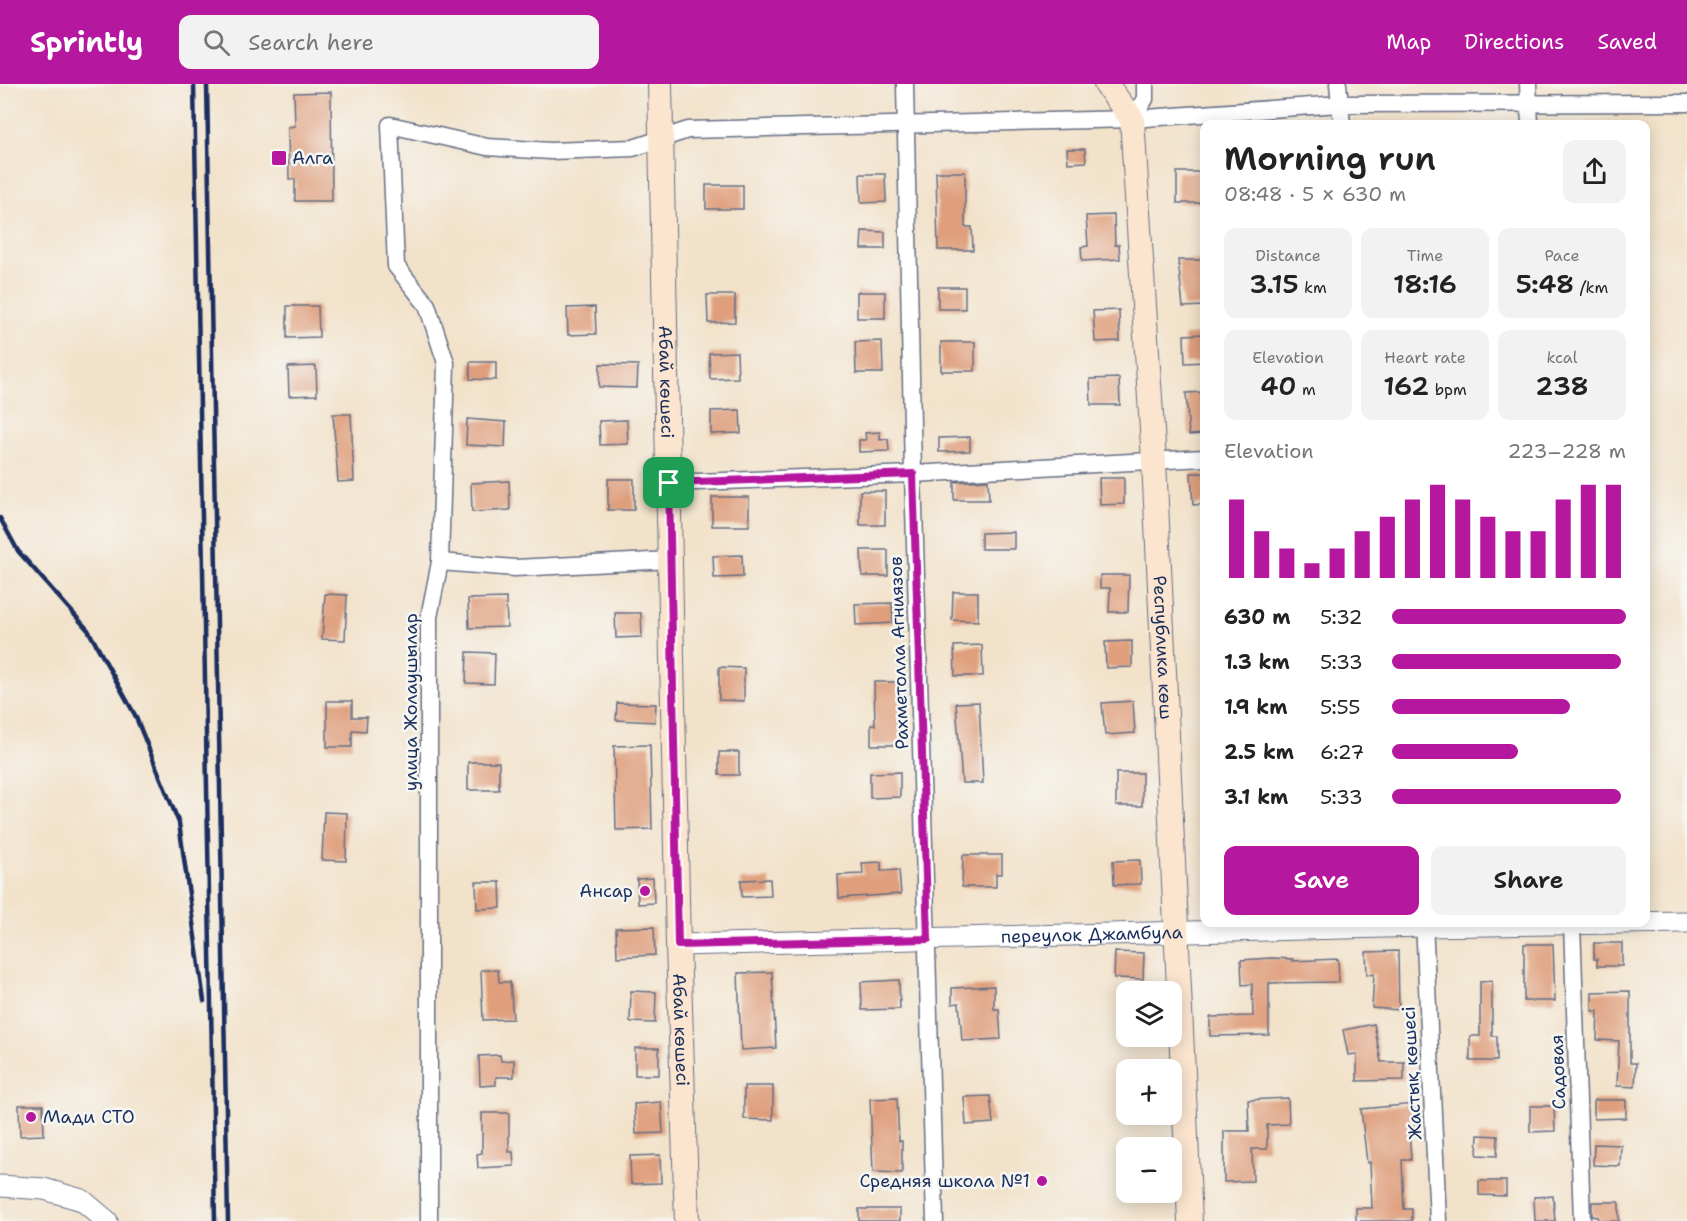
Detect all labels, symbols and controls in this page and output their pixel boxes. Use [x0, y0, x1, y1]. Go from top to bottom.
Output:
search box [179, 15, 599, 69]
text: Sprintly [30, 23, 143, 61]
icon: search [200, 26, 233, 59]
text: Search here [248, 28, 374, 57]
text: Map [1386, 28, 1431, 56]
text: Directions [1464, 28, 1564, 56]
text: Saved [1597, 28, 1657, 56]
text: Morning run [1224, 136, 1436, 181]
button: share [1563, 140, 1626, 203]
place label: Алга [292, 146, 333, 170]
marker: Алга [270, 149, 288, 167]
text: 08:48 · 5 × 630 m [1224, 181, 1406, 207]
text: Distance [1255, 245, 1321, 266]
text: Time [1407, 245, 1443, 266]
text: Pace [1544, 245, 1580, 266]
text: 3.15 [1249, 266, 1299, 301]
text: 18:16 [1393, 266, 1457, 301]
text: 5:48 [1516, 266, 1574, 301]
text: km [1299, 277, 1327, 298]
text: /km [1574, 277, 1608, 298]
street label: Абай көшесі [653, 325, 679, 439]
text: Elevation [1252, 347, 1324, 368]
text: Heart rate [1384, 347, 1466, 368]
text: kcal [1546, 347, 1578, 368]
text: 40 [1260, 368, 1297, 403]
text: 162 [1383, 368, 1429, 403]
text: 238 [1535, 368, 1589, 403]
text: m [1297, 379, 1316, 400]
text: bpm [1429, 379, 1467, 400]
text: Elevation [1224, 438, 1314, 464]
text: 223–228 m [1508, 438, 1626, 464]
pin [643, 457, 694, 508]
icon: arrive [652, 466, 685, 499]
street label: Рахметолла Агниязов [884, 556, 914, 750]
street label: Республика көш [1147, 575, 1178, 720]
text: 630 m [1224, 604, 1290, 630]
text: 5:32 [1320, 604, 1363, 630]
street label: улица Жолаушылар [399, 613, 423, 791]
text: 1.3 km [1224, 649, 1290, 675]
text: 5:33 [1320, 649, 1363, 675]
text: 1.9 km [1224, 694, 1287, 720]
text: 5:55 [1320, 694, 1360, 720]
text: 2.5 km [1224, 739, 1294, 765]
text: 6:27 [1320, 739, 1364, 765]
text: 3.1 km [1224, 784, 1288, 810]
text: 5:33 [1320, 784, 1363, 810]
button: Save [1224, 846, 1419, 915]
button: Share [1431, 846, 1626, 915]
place label: Ансар [579, 879, 633, 903]
marker: Ансар [638, 884, 652, 898]
street label: переулок Джамбула [1001, 920, 1183, 949]
street label: Абай көшесі [667, 973, 695, 1087]
map controls [1116, 981, 1182, 1203]
button: layers [1116, 981, 1182, 1047]
street label: Жастық көшесі [1397, 1006, 1427, 1140]
street label: Садовая [1545, 1034, 1571, 1110]
button: + [1116, 1059, 1182, 1125]
place label: Мади СТО [43, 1105, 135, 1129]
marker: Мади СТО [24, 1110, 38, 1124]
button: − [1116, 1137, 1182, 1203]
place label: Средняя школа №1 [860, 1169, 1030, 1193]
marker: Средняя школа №1 [1035, 1174, 1049, 1188]

